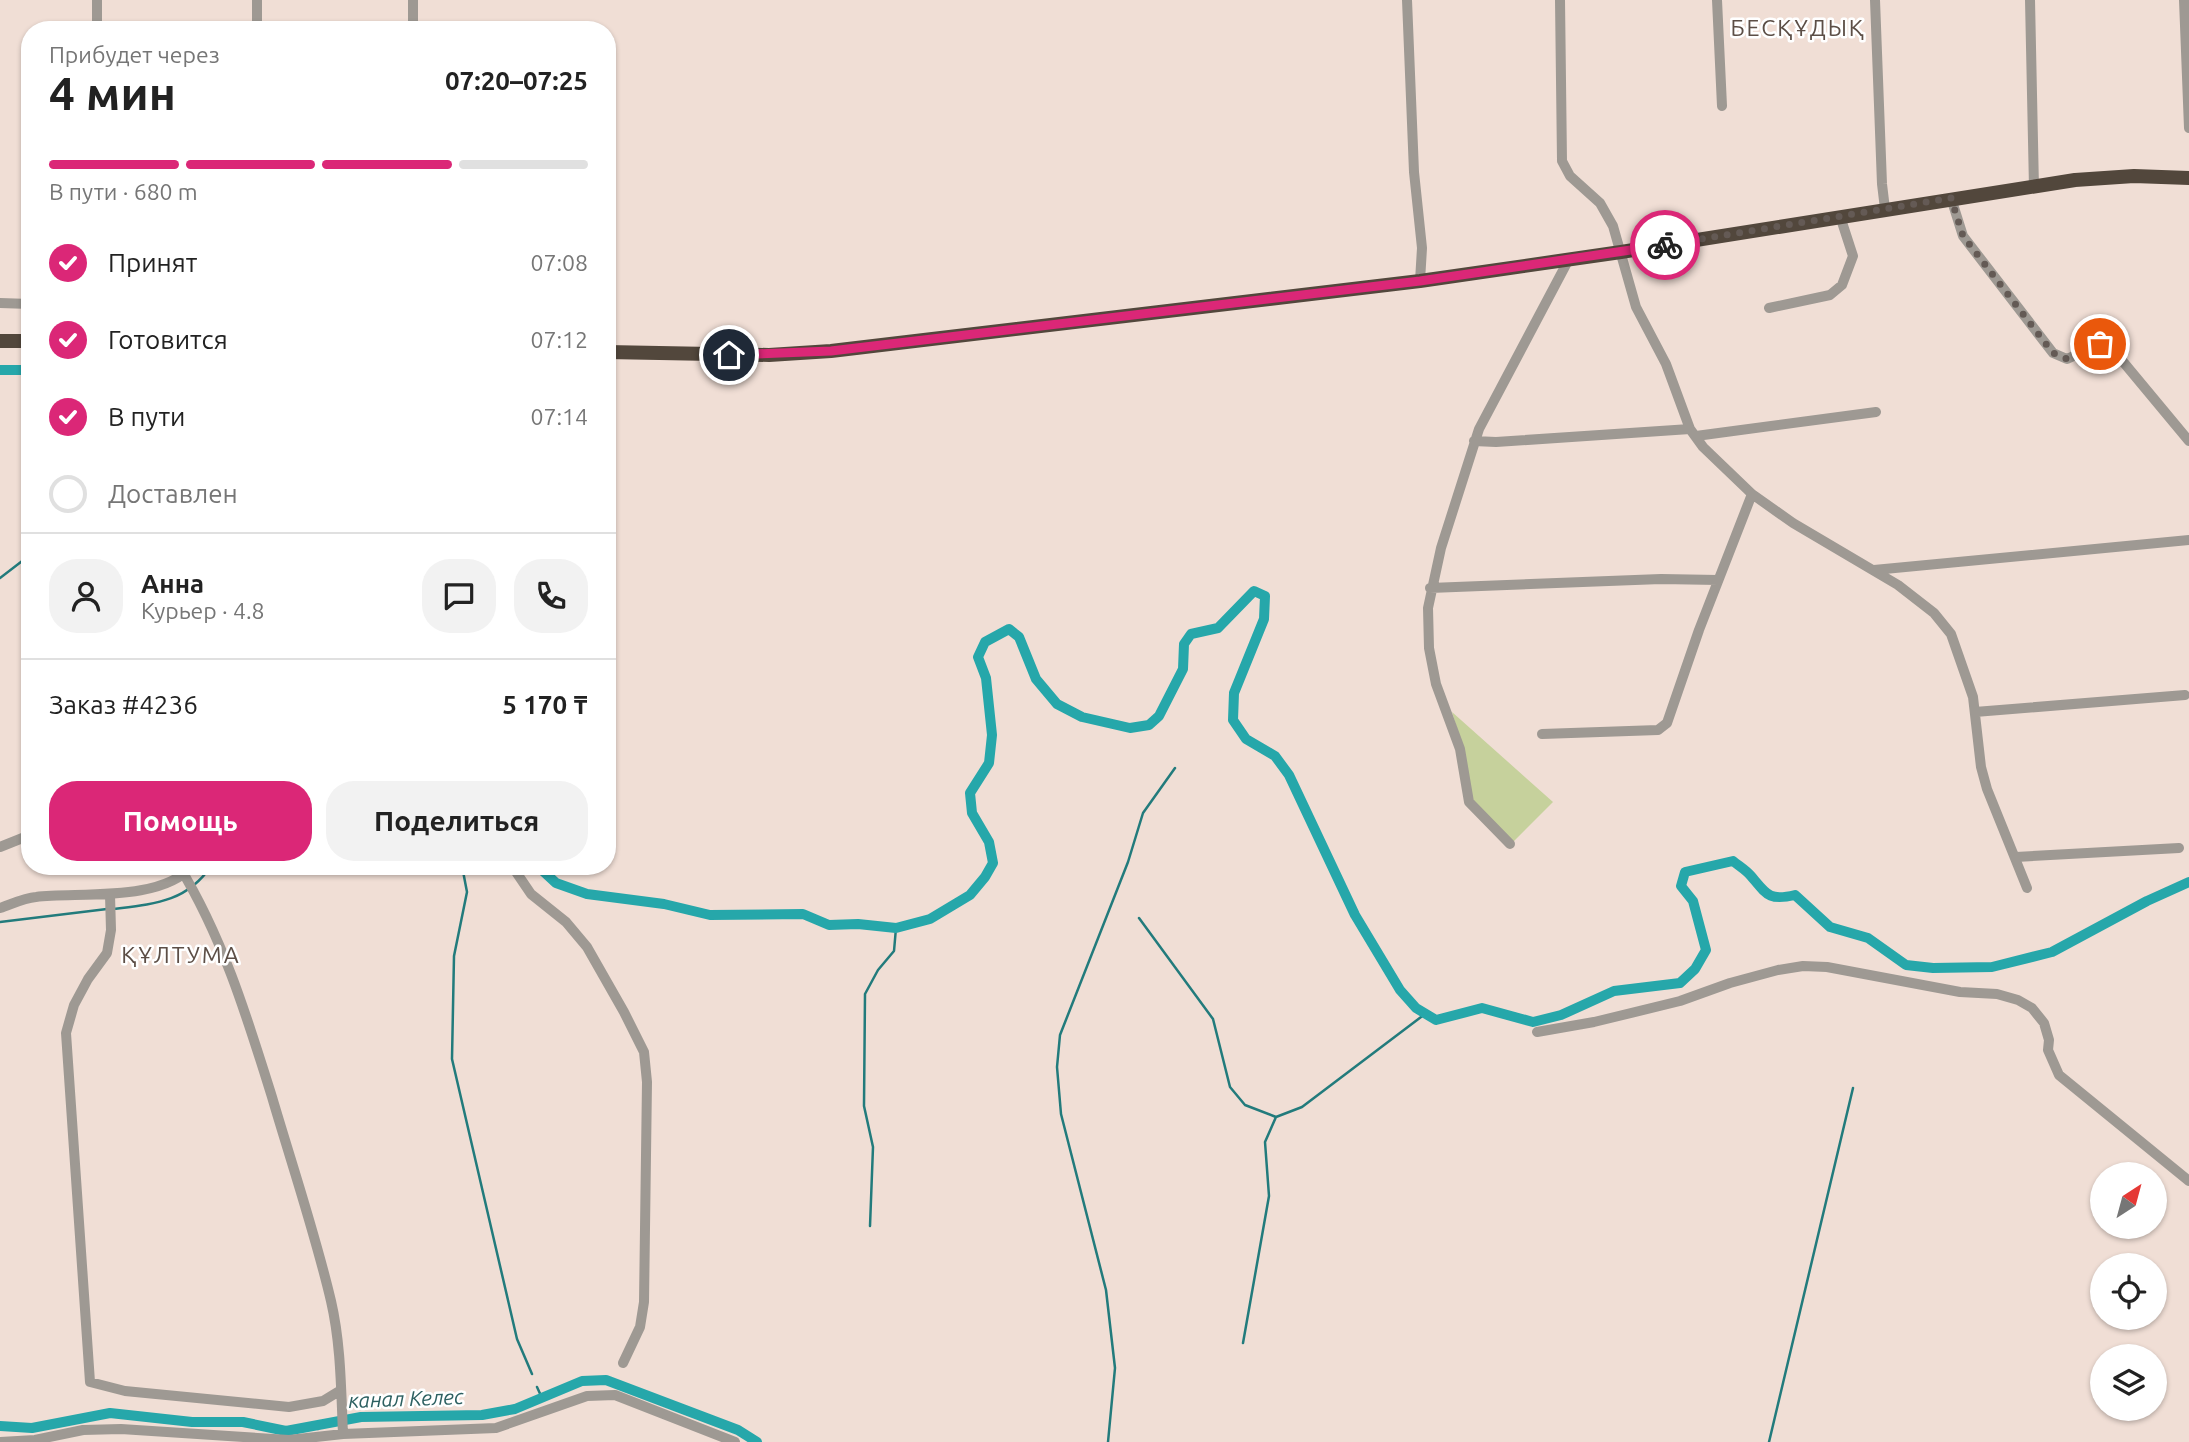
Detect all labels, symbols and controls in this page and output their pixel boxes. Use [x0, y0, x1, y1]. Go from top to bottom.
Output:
district label: БЕСҚҰДЫҚ [1730, 15, 1866, 40]
text: Прибудет через [49, 42, 220, 67]
text: 07:20–07:25 [445, 66, 588, 95]
text: 4 мин [49, 67, 176, 119]
text: В пути · 680 m [49, 179, 198, 204]
courier [1630, 210, 1700, 280]
icon: bike [1646, 226, 1684, 264]
icon: check [49, 244, 87, 282]
text: Принят [108, 248, 197, 277]
text: 07:08 [530, 250, 588, 275]
pin [2070, 314, 2130, 374]
icon: check [49, 321, 87, 359]
text: Готовится [108, 325, 228, 354]
pin [699, 325, 759, 385]
icon: bag [2081, 325, 2119, 363]
text: 07:12 [530, 327, 588, 352]
icon: home [710, 336, 748, 374]
icon: check [49, 398, 87, 436]
text: В пути [108, 402, 185, 431]
text: 07:14 [530, 404, 588, 429]
text: Доставлен [108, 479, 238, 508]
button: person [49, 559, 123, 633]
button: chat [422, 559, 496, 633]
button: phone [514, 559, 588, 633]
text: Анна [141, 569, 204, 598]
text: Курьер · 4.8 [141, 598, 265, 623]
text: Заказ #4236 [49, 690, 198, 719]
text: 5 170 ₸ [502, 690, 588, 719]
button: Помощь [49, 781, 312, 861]
button: Поделиться [326, 781, 588, 861]
district label: ҚҰЛТУМА [121, 942, 241, 967]
north arrow [2090, 1162, 2166, 1239]
map controls [2090, 1162, 2167, 1421]
button: locate [2090, 1253, 2167, 1330]
button: layers [2090, 1344, 2167, 1421]
water label: канал Келес [348, 1384, 464, 1412]

